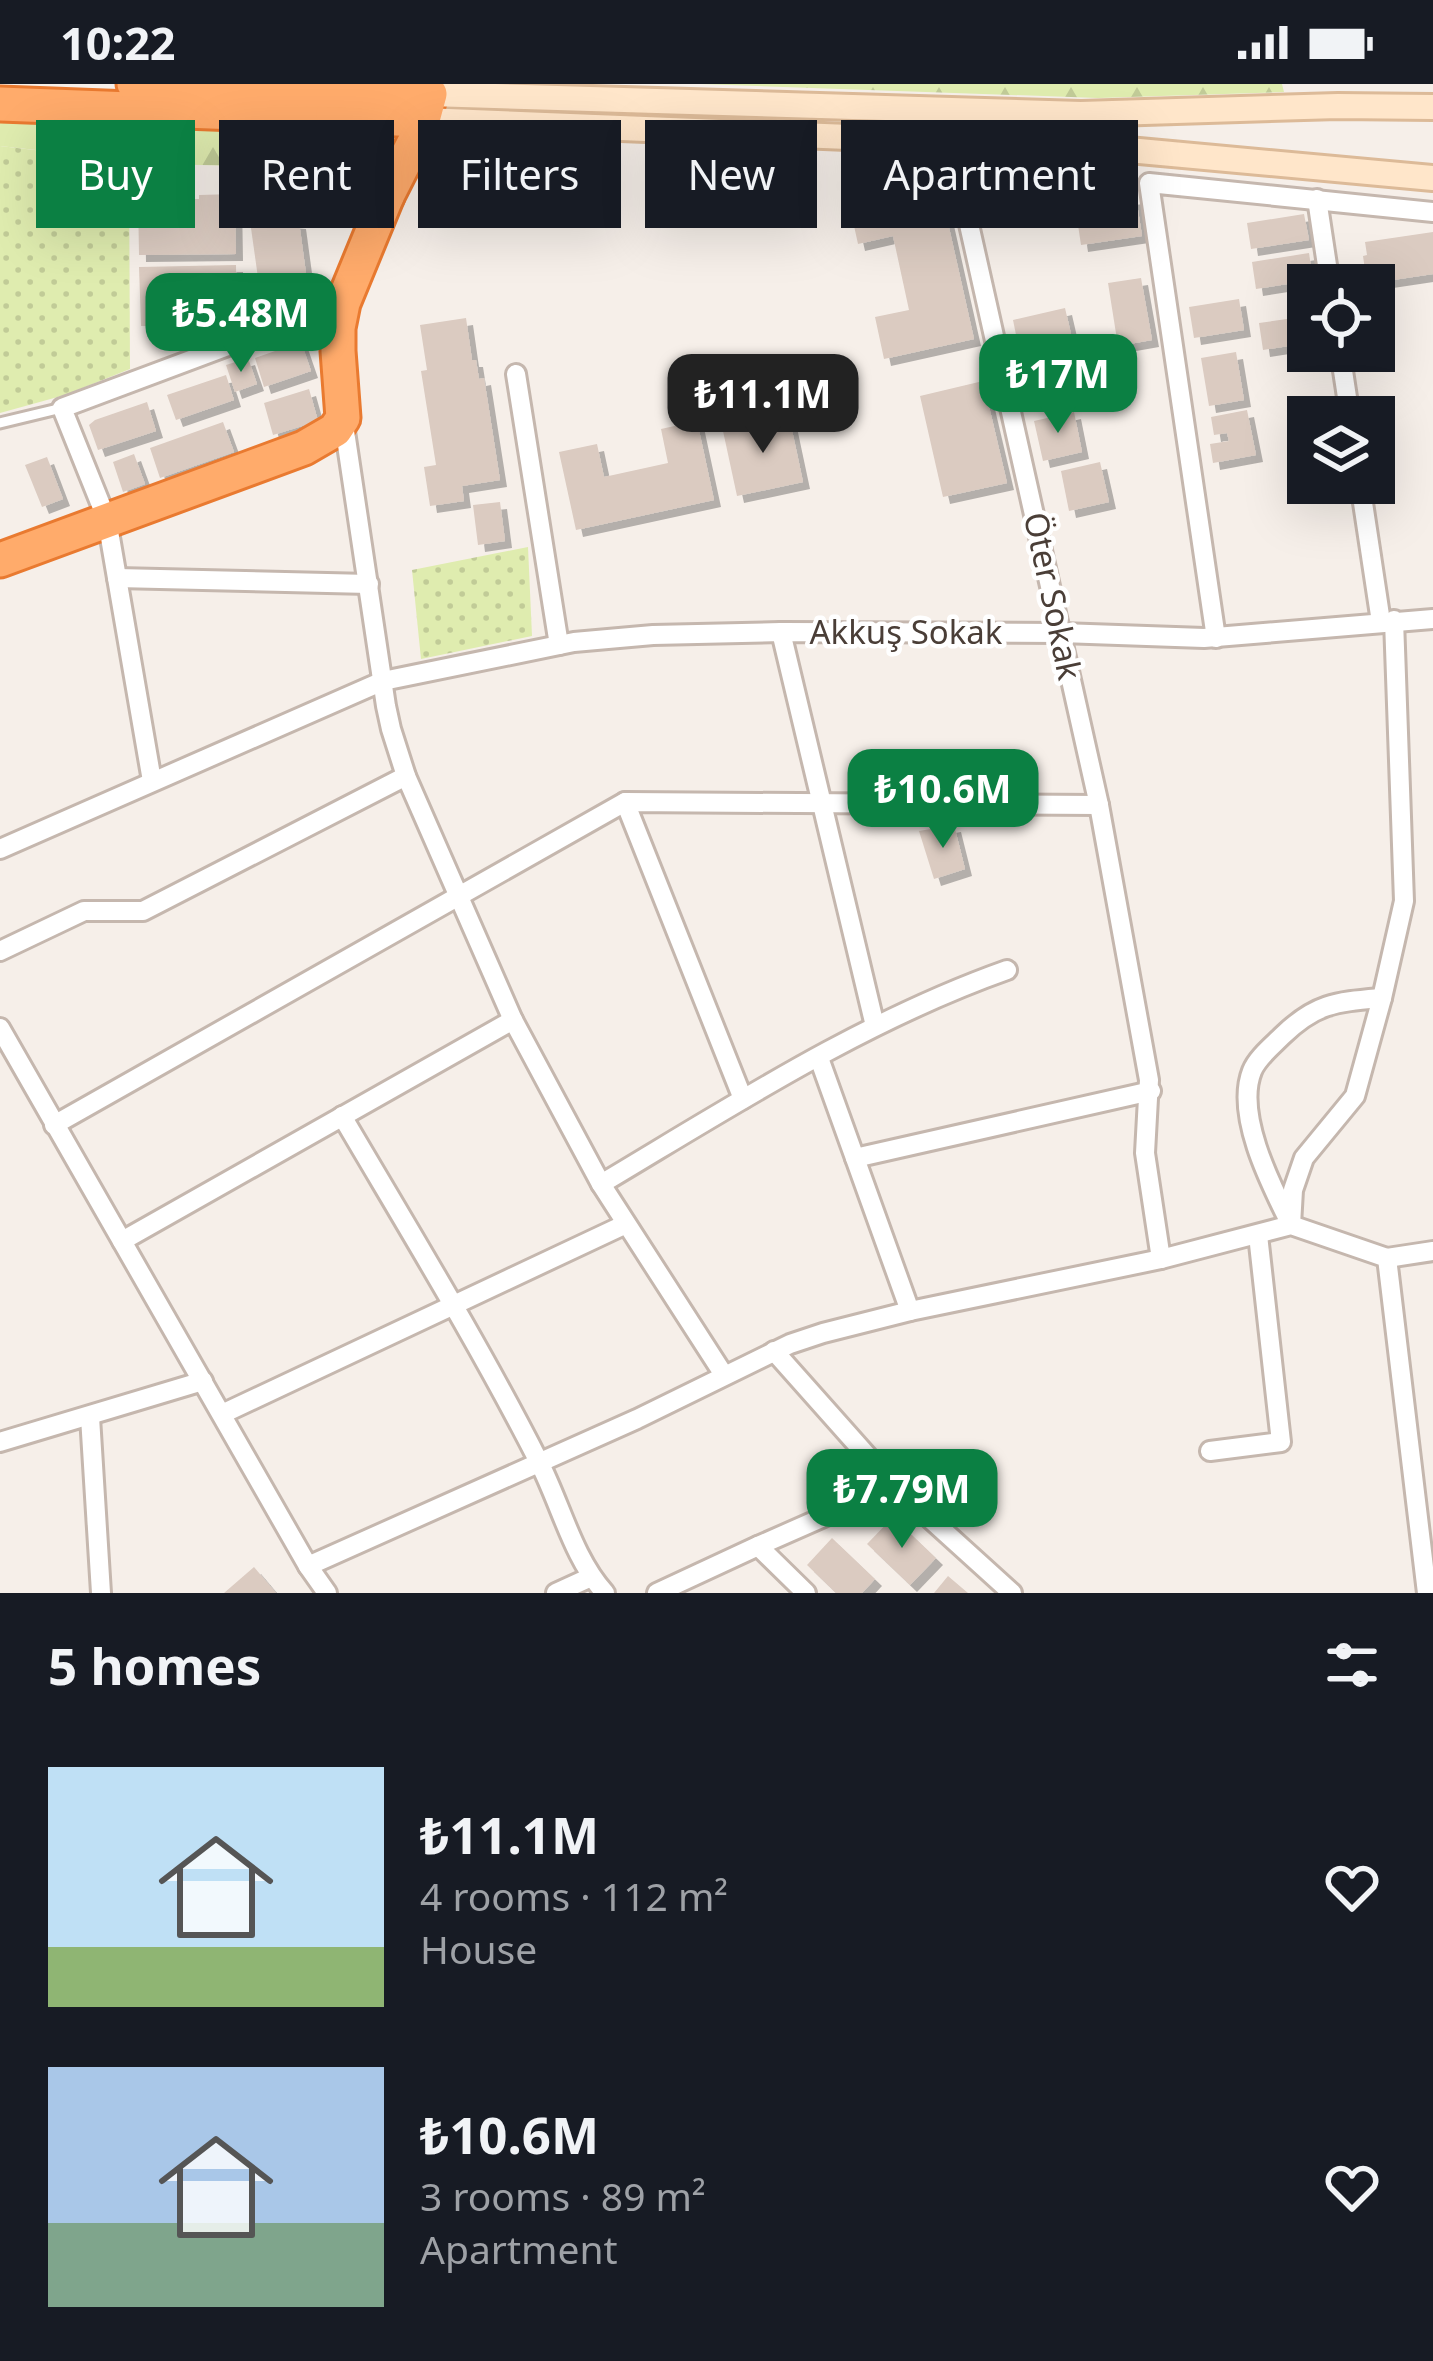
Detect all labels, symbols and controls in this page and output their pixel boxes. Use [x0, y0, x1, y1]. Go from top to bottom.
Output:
text: 10:22 [60, 12, 176, 73]
chip: Buy [36, 120, 195, 228]
chip: Rent [219, 120, 394, 228]
chip: Filters [418, 120, 621, 228]
chip: New [645, 120, 817, 228]
chip: Apartment [841, 120, 1138, 228]
map controls [1287, 264, 1395, 504]
button: locate [1287, 264, 1395, 372]
pin: ₺5.48M [143, 273, 339, 375]
text: ₺5.48M [173, 285, 309, 338]
pin: ₺17M [987, 334, 1129, 436]
text: ₺17M [1006, 346, 1110, 399]
pin: ₺11.1M [665, 354, 861, 456]
text: ₺11.1M [695, 366, 831, 419]
button: layers [1287, 396, 1395, 504]
street label: Öter Sokak [1014, 508, 1093, 684]
street label: Akkuş Sokak [810, 609, 1003, 654]
pin: ₺10.6M [845, 749, 1041, 851]
text: ₺10.6M [875, 761, 1011, 814]
pin: ₺7.79M [804, 1449, 1000, 1551]
text: ₺7.79M [834, 1461, 970, 1514]
text: 5 homes [48, 1630, 261, 1700]
icon: filters [1319, 1632, 1385, 1698]
text: ₺11.1M [420, 1799, 599, 1869]
icon: home [144, 1815, 288, 1959]
icon: heart [1319, 1854, 1385, 1920]
text: 4 rooms · 112 m² [420, 1869, 728, 1922]
text: House [420, 1922, 537, 1975]
text: ₺10.6M [420, 2099, 599, 2169]
icon: home [144, 2115, 288, 2259]
icon: heart [1319, 2154, 1385, 2220]
text: 3 rooms · 89 m² [420, 2169, 706, 2222]
text: Apartment [420, 2222, 618, 2275]

